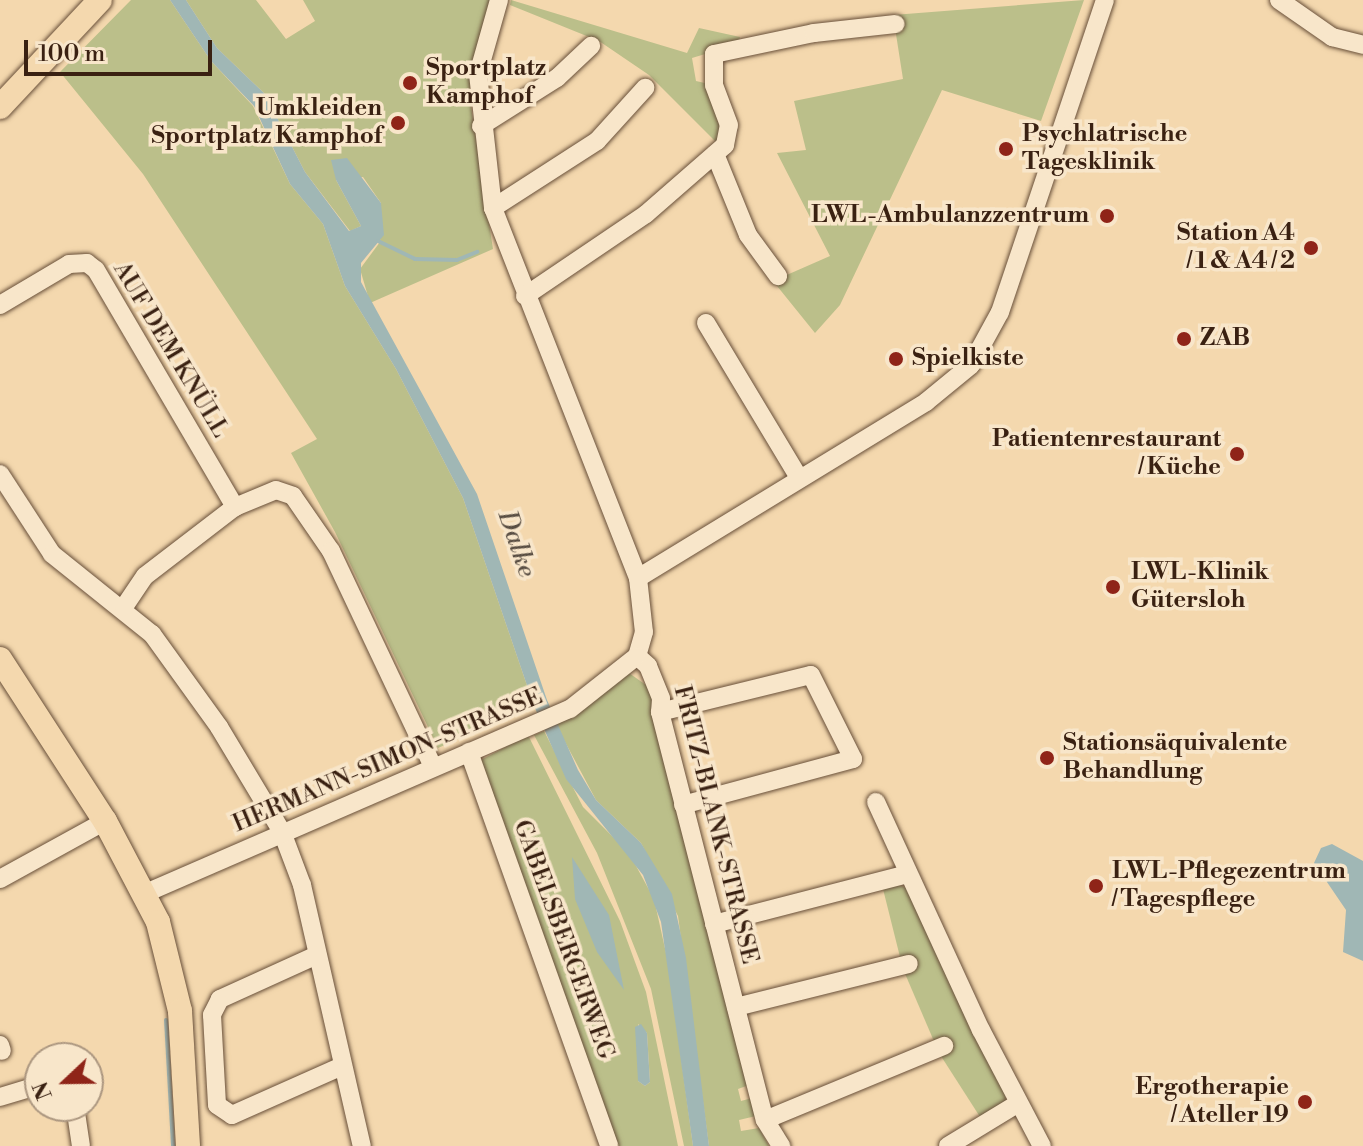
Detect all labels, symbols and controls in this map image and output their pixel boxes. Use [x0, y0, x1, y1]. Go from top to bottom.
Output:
scale bar [28, 24, 216, 74]
text: 100 m [38, 39, 105, 69]
place label: Sportplatz Kamphof [426, 55, 546, 111]
marker: Sportplatz Kamphof [401, 74, 419, 92]
place label: Umkleiden Sportplatz Kamphof [151, 95, 382, 151]
marker: Umkleiden Sportplatz Kamphof [389, 114, 407, 132]
place label: Psychlatrische Tagesklinik [1022, 121, 1187, 177]
marker: Psychlatrische Tagesklinik [997, 140, 1015, 158]
place label: LWL-Ambulanzzentrum [811, 202, 1089, 230]
marker: LWL-Ambulanzzentrum [1096, 205, 1118, 227]
place label: Station A4 / 1 & A4 / 2 [1177, 220, 1295, 276]
marker: Station A4 / 1 & A4 / 2 [1302, 239, 1320, 257]
street label: AUF DEM KNÜLL [106, 257, 234, 443]
place label: ZAB [1200, 325, 1250, 353]
marker: ZAB [1175, 330, 1193, 348]
place label: Spielkiste [912, 345, 1024, 373]
marker: Spielkiste [887, 350, 905, 368]
place label: Patientenrestaurant / Küche [992, 426, 1221, 482]
marker: Patientenrestaurant / Küche [1228, 445, 1246, 463]
water label: Dalke [490, 507, 542, 581]
place label: LWL-Klinik Gütersloh [1131, 559, 1269, 615]
marker: LWL-Klinik Gütersloh [1102, 576, 1124, 598]
street label: HERMANN-SIMON-STRASSE [229, 683, 547, 839]
street label: FRITZ-BLANK-STRASSE [666, 683, 764, 967]
place label: Stationsäquivalente Behandlung [1063, 730, 1287, 786]
marker: Stationsäquivalente Behandlung [1038, 749, 1056, 767]
street label: GABELSBERGERWEG [506, 816, 620, 1064]
place label: LWL-Pflegezentrum / Tagespflege [1112, 858, 1346, 914]
marker: LWL-Pflegezentrum / Tagespflege [1087, 877, 1105, 895]
north arrow [24, 1042, 104, 1122]
place label: Ergotherapie / Ateller 19 [1135, 1074, 1289, 1130]
text: N [27, 1077, 59, 1104]
marker: Ergotherapie / Ateller 19 [1296, 1093, 1314, 1111]

